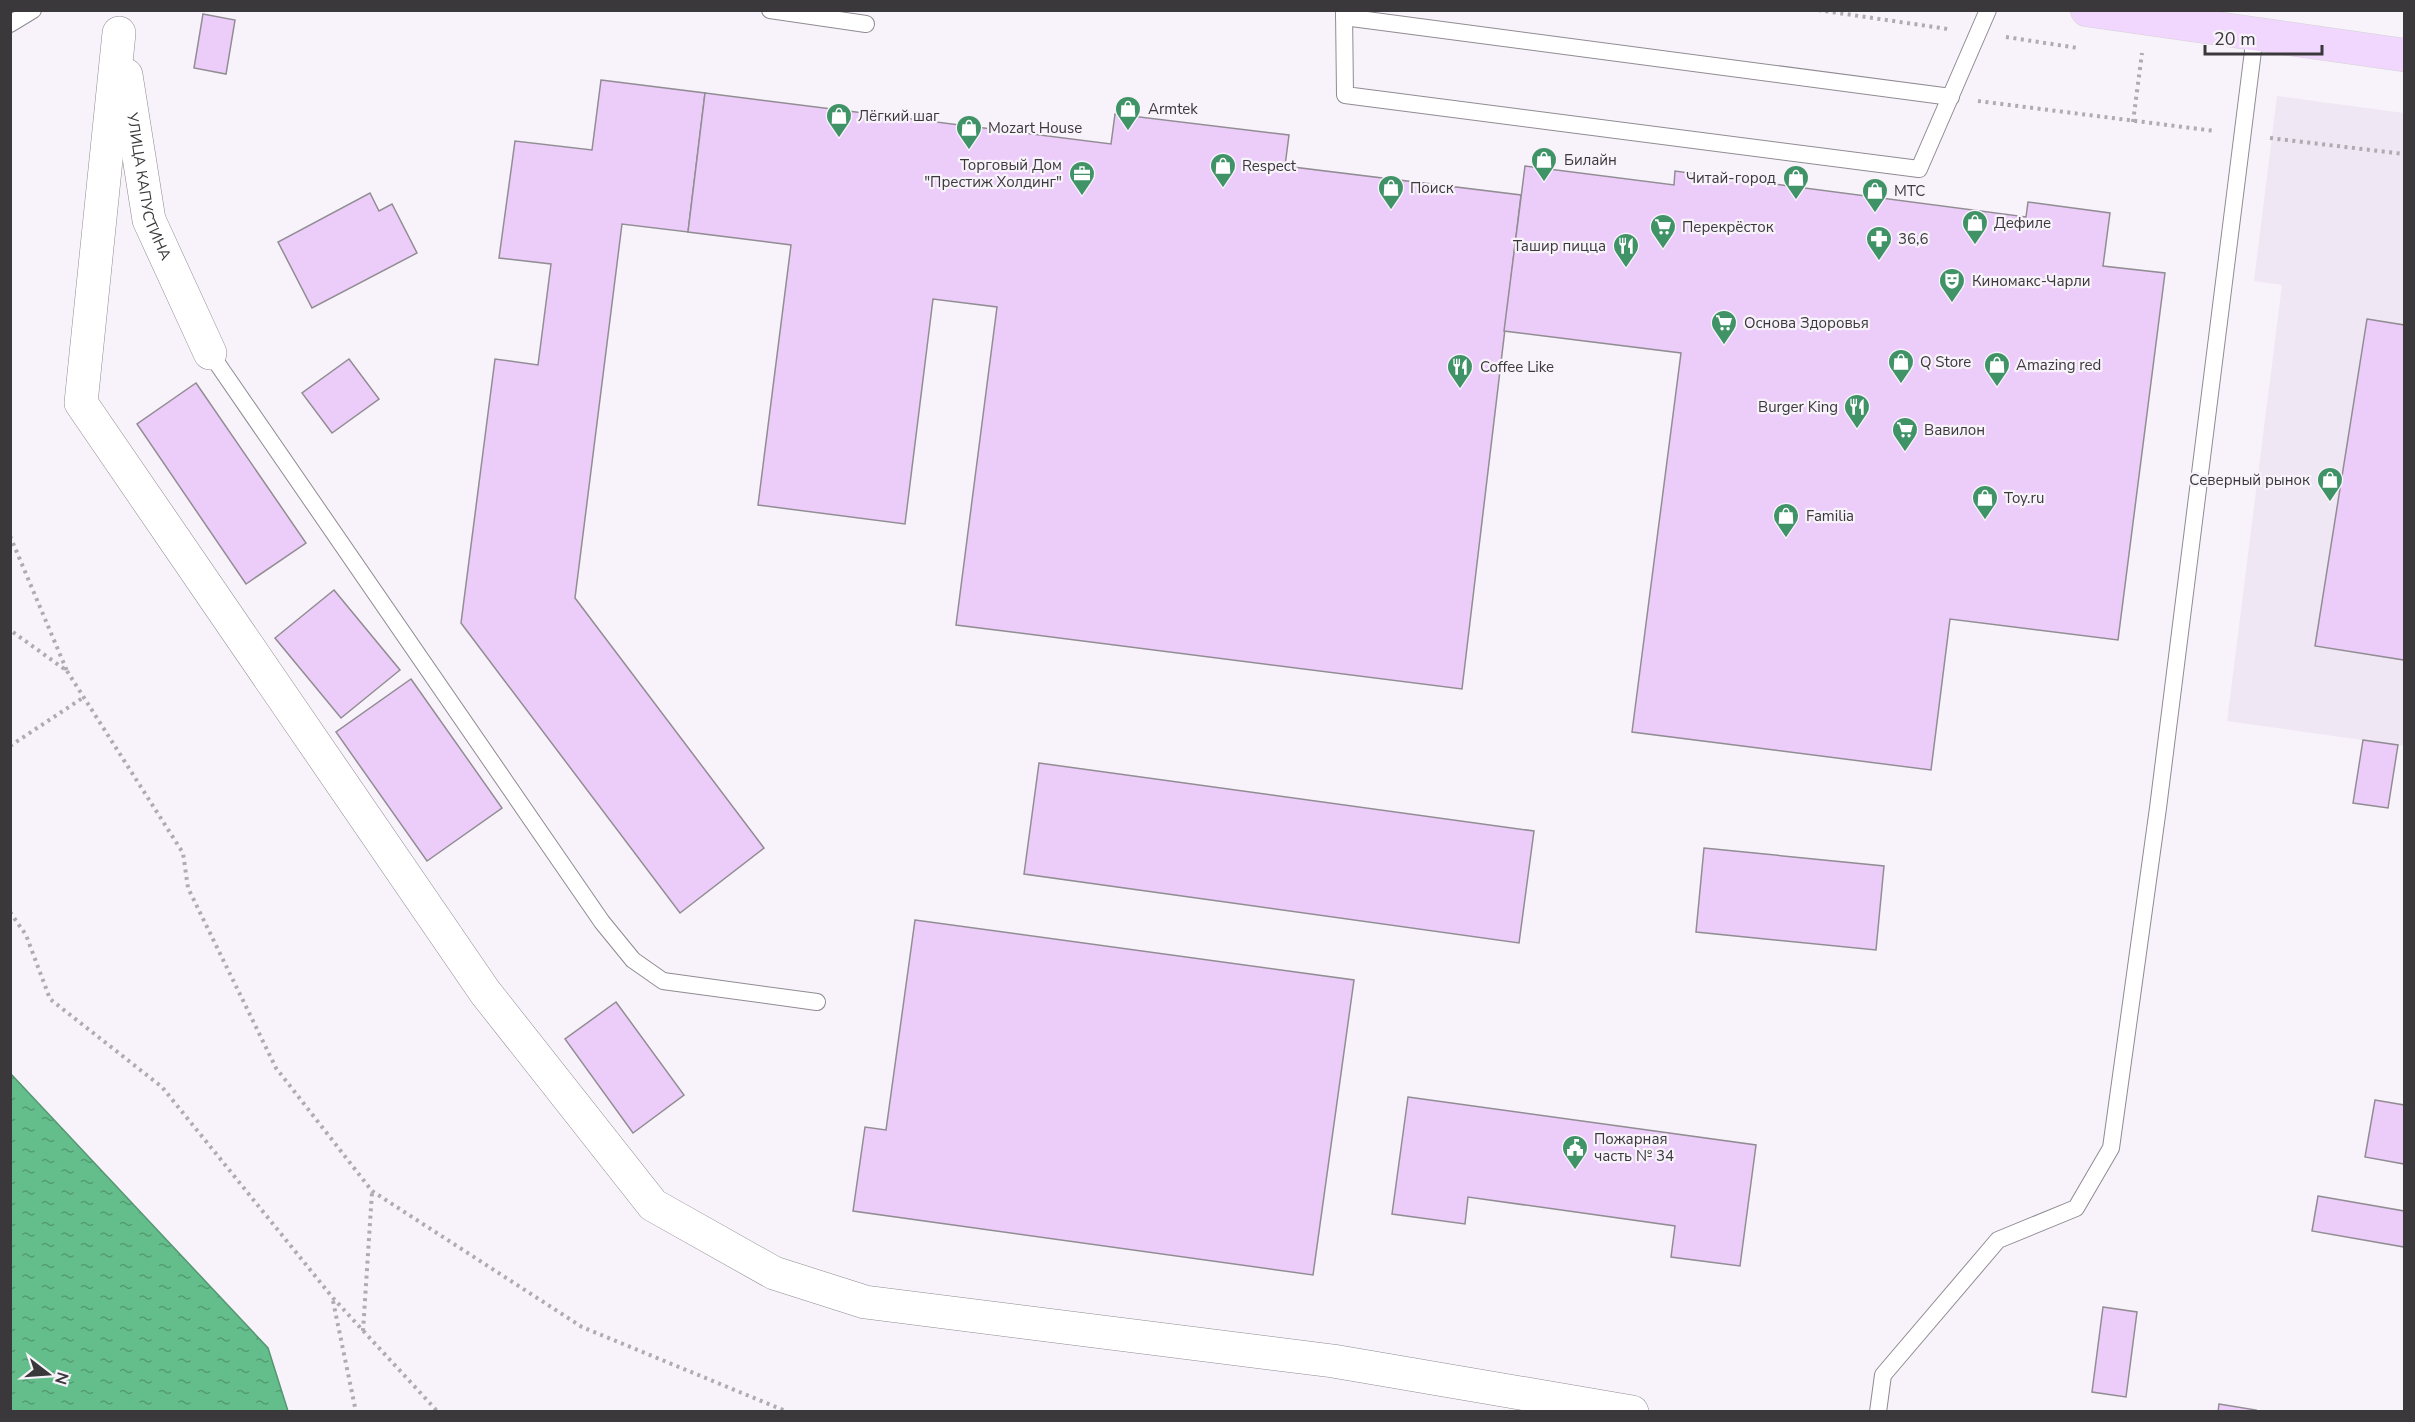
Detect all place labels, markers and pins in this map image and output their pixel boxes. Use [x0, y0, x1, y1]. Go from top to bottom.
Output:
shop icon: Armtek [1113, 94, 1143, 132]
place label: Armtek [1148, 99, 1198, 119]
shop icon: Лёгкий шаг [824, 101, 854, 139]
place label: Лёгкий шаг [858, 106, 940, 126]
shop icon: Mozart House [954, 113, 984, 151]
place label: Mozart House [988, 118, 1082, 138]
shop icon: Билайн [1529, 145, 1559, 183]
place label: Билайн [1564, 150, 1617, 170]
shop icon: Respect [1208, 151, 1238, 189]
place label: Торговый Дом "Престиж Холдинг" [924, 155, 1062, 192]
place label: Respect [1242, 156, 1297, 176]
office icon: Торговый Дом "Престиж Холдинг" [1067, 159, 1097, 197]
shop icon: Читай-город [1781, 163, 1811, 201]
place label: Читай-город [1686, 168, 1776, 188]
shop icon: Поиск [1376, 173, 1406, 211]
shop icon: МТС [1860, 176, 1890, 214]
place label: Поиск [1410, 178, 1454, 198]
place label: МТС [1894, 181, 1925, 201]
shop icon: Дефиле [1960, 208, 1990, 246]
supermarket icon: Перекрёсток [1648, 212, 1678, 250]
place label: Дефиле [1994, 213, 2051, 233]
place label: Перекрёсток [1682, 217, 1774, 237]
pharmacy icon: 36,6 [1864, 224, 1894, 262]
place label: 36,6 [1898, 229, 1928, 249]
restaurant icon: Ташир пицца [1611, 231, 1641, 269]
place label: Ташир пицца [1513, 236, 1606, 256]
theatre icon: Киномакс-Чарли [1937, 266, 1967, 304]
place label: Киномакс-Чарли [1972, 271, 2091, 291]
supermarket icon: Основа Здоровья [1709, 308, 1739, 346]
place label: Основа Здоровья [1744, 313, 1869, 333]
shop icon: Q Store [1886, 347, 1916, 385]
shop icon: Amazing red [1982, 350, 2012, 388]
restaurant icon: Coffee Like [1445, 352, 1475, 390]
place label: Q Store [1920, 352, 1971, 372]
place label: Amazing red [2016, 355, 2101, 375]
place label: Coffee Like [1480, 357, 1554, 377]
restaurant icon: Burger King [1842, 392, 1872, 430]
place label: Burger King [1758, 397, 1838, 417]
supermarket icon: Вавилон [1890, 415, 1920, 453]
place label: Вавилон [1924, 420, 1985, 440]
shop icon: Северный рынок [2315, 465, 2345, 503]
place label: Северный рынок [2189, 470, 2310, 490]
shop icon: Toy.ru [1970, 483, 2000, 521]
place label: Toy.ru [2004, 488, 2044, 508]
shop icon: Familia [1771, 501, 1801, 539]
place label: Familia [1806, 506, 1854, 526]
place label: Пожарная часть № 34 [1594, 1129, 1674, 1166]
public building icon: Пожарная часть № 34 [1560, 1133, 1590, 1171]

